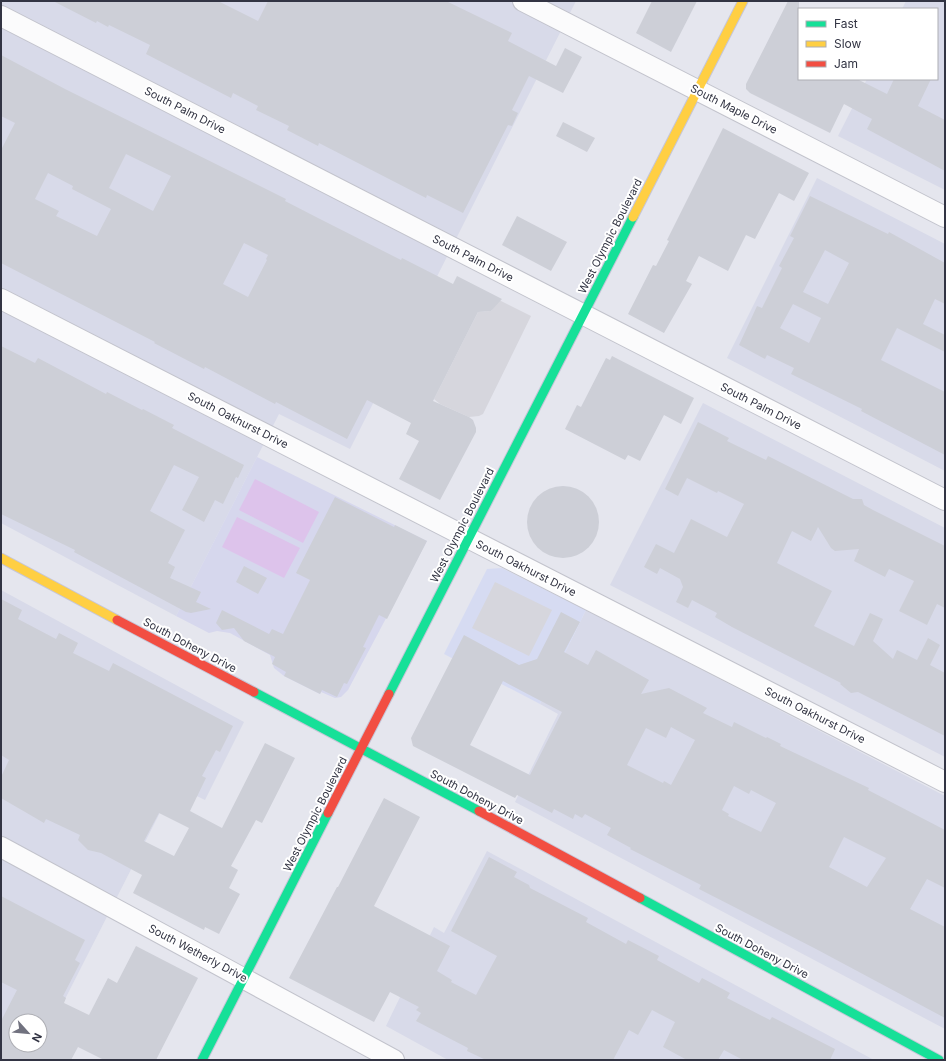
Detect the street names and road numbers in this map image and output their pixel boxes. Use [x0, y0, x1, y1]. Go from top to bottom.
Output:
street label: South Maple Drive [688, 81, 780, 137]
street label: South Palm Drive [142, 84, 228, 136]
street label: West Olympic Boulevard [575, 176, 645, 296]
street label: South Palm Drive [430, 232, 516, 284]
street label: South Palm Drive [718, 380, 804, 432]
street label: South Oakhurst Drive [185, 389, 291, 451]
street label: West Olympic Boulevard [427, 465, 497, 585]
street label: South Oakhurst Drive [473, 537, 579, 599]
street label: South Doheny Drive [141, 614, 239, 676]
street label: South Oakhurst Drive [762, 684, 868, 746]
street label: West Olympic Boulevard [280, 754, 350, 874]
street label: South Doheny Drive [428, 766, 526, 828]
street label: South Doheny Drive [713, 920, 811, 982]
street label: South Wetherly Drive [146, 921, 250, 985]

